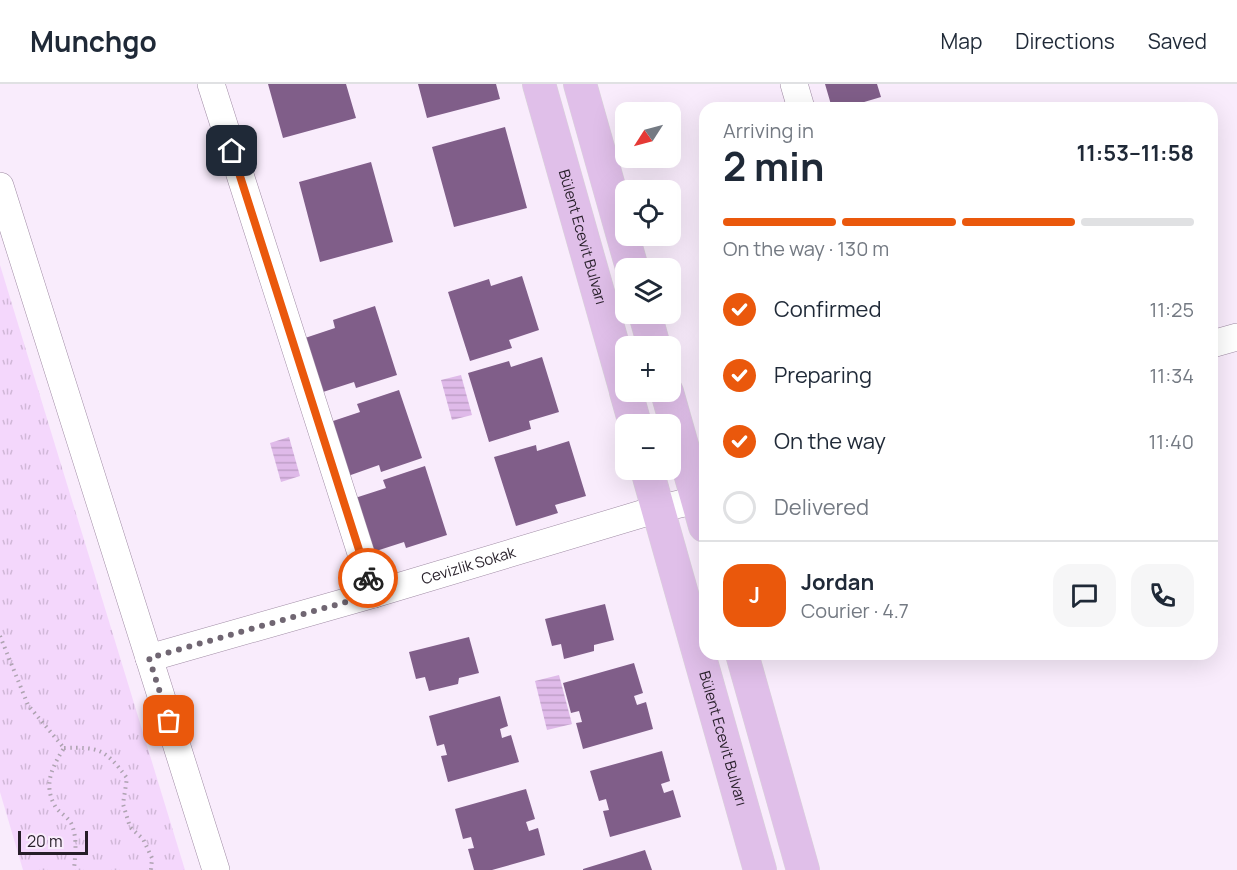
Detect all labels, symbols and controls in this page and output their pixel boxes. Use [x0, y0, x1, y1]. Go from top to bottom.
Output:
text: Munchgo [30, 22, 157, 60]
text: Map [941, 27, 982, 55]
text: Directions [1015, 27, 1115, 55]
text: Saved [1148, 27, 1207, 55]
north arrow [615, 102, 681, 168]
map controls [615, 102, 681, 480]
text: Arriving in [723, 117, 814, 144]
pin [206, 125, 257, 176]
icon: home [215, 134, 248, 167]
text: 11:53–11:58 [1077, 138, 1194, 168]
text: 2 min [723, 139, 824, 193]
street label: Bülent Ecevit Bulvarı [554, 167, 612, 307]
button: locate [615, 180, 681, 246]
text: On the way · 130 m [723, 235, 889, 262]
button: layers [615, 258, 681, 324]
icon: check [723, 293, 756, 326]
text: Confirmed [774, 294, 882, 324]
text: 11:25 [1149, 296, 1194, 323]
button: + [615, 336, 681, 402]
icon: check [723, 359, 756, 392]
text: Preparing [774, 360, 872, 390]
text: 11:34 [1150, 362, 1194, 389]
button: − [615, 414, 681, 480]
icon: check [723, 425, 756, 458]
text: On the way [774, 426, 886, 456]
text: 11:40 [1148, 428, 1194, 455]
text: Delivered [774, 492, 869, 522]
street label: Cevizlik Sokak [419, 541, 518, 589]
courier [338, 548, 398, 608]
icon: bike [352, 562, 385, 595]
button: chat [1053, 564, 1116, 627]
button: phone [1131, 564, 1194, 627]
text: Jordan [801, 567, 874, 597]
text: J [749, 580, 760, 610]
text: Courier · 4.7 [801, 597, 909, 624]
street label: Bülent Ecevit Bulvarı [694, 668, 752, 808]
pin [143, 695, 194, 746]
icon: bag [152, 704, 185, 737]
scale bar [18, 828, 88, 856]
text: 20 m [27, 830, 63, 852]

